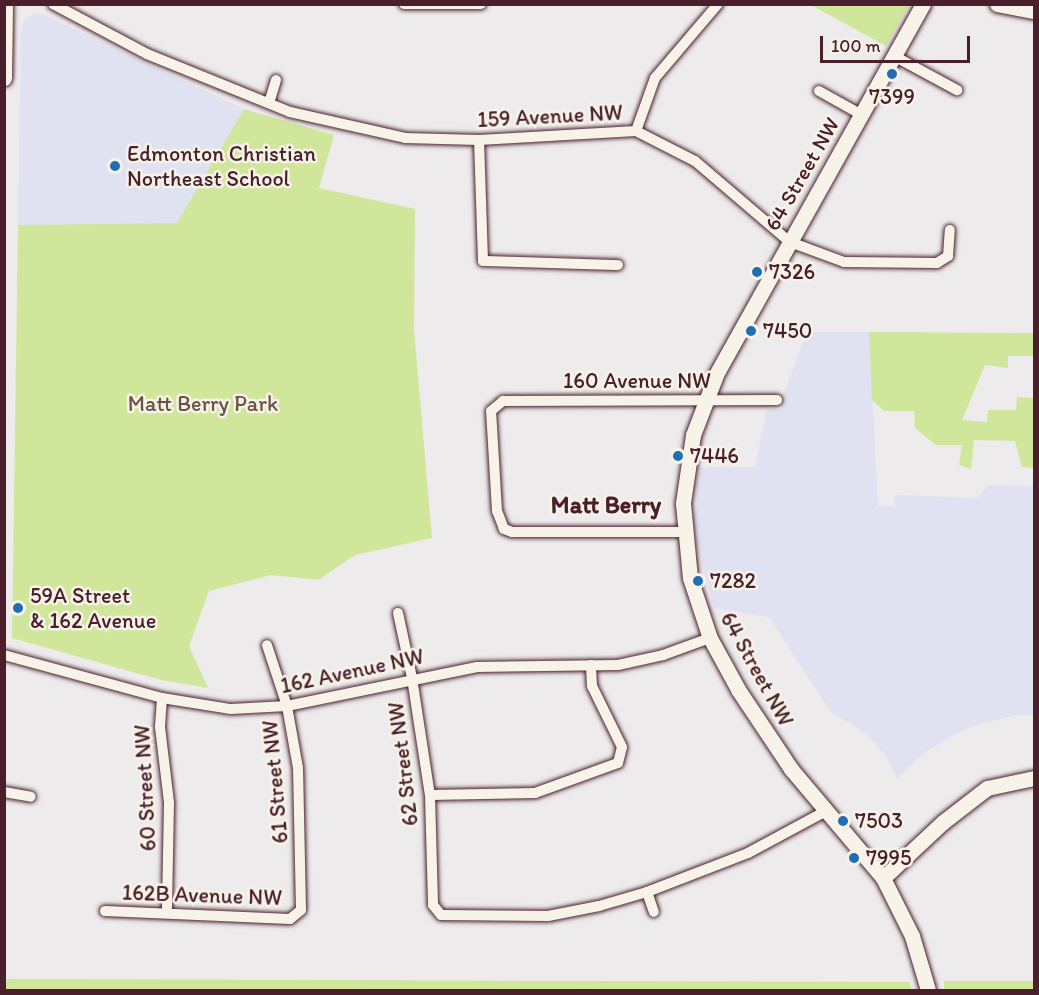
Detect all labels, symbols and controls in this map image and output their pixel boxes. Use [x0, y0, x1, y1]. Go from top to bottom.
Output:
scale bar [823, 24, 973, 62]
text: 100 m [831, 35, 881, 57]
marker: 7399 [885, 67, 899, 81]
place label: 7399 [869, 84, 915, 110]
street label: 159 Avenue NW [477, 99, 623, 133]
street label: 64 Street NW [759, 113, 845, 235]
place label: Edmonton Christian Northeast School [127, 140, 316, 192]
marker: Edmonton Christian Northeast School [108, 159, 122, 173]
place label: 7326 [769, 259, 815, 285]
marker: 7326 [750, 265, 764, 279]
place label: 7450 [763, 318, 812, 344]
marker: 7450 [744, 324, 758, 338]
street label: 160 Avenue NW [563, 368, 711, 394]
park label: Matt Berry Park [128, 391, 278, 417]
place label: 7446 [690, 443, 739, 469]
marker: 7446 [671, 449, 685, 463]
district label: Matt Berry [551, 491, 661, 519]
place label: 7282 [710, 568, 756, 594]
marker: 7282 [691, 574, 705, 588]
place label: 59A Street & 162 Avenue [30, 582, 156, 634]
marker: 59A Street & 162 Avenue [11, 601, 25, 615]
street label: 64 Street NW [715, 607, 799, 731]
street label: 162 Avenue NW [278, 643, 426, 699]
street label: 62 Street NW [382, 700, 424, 828]
street label: 61 Street NW [256, 719, 294, 845]
street label: 60 Street NW [128, 724, 162, 852]
place label: 7503 [855, 808, 903, 834]
marker: 7503 [836, 814, 850, 828]
place label: 7995 [866, 845, 911, 871]
marker: 7995 [847, 851, 861, 865]
street label: 162B Avenue NW [122, 879, 282, 911]

